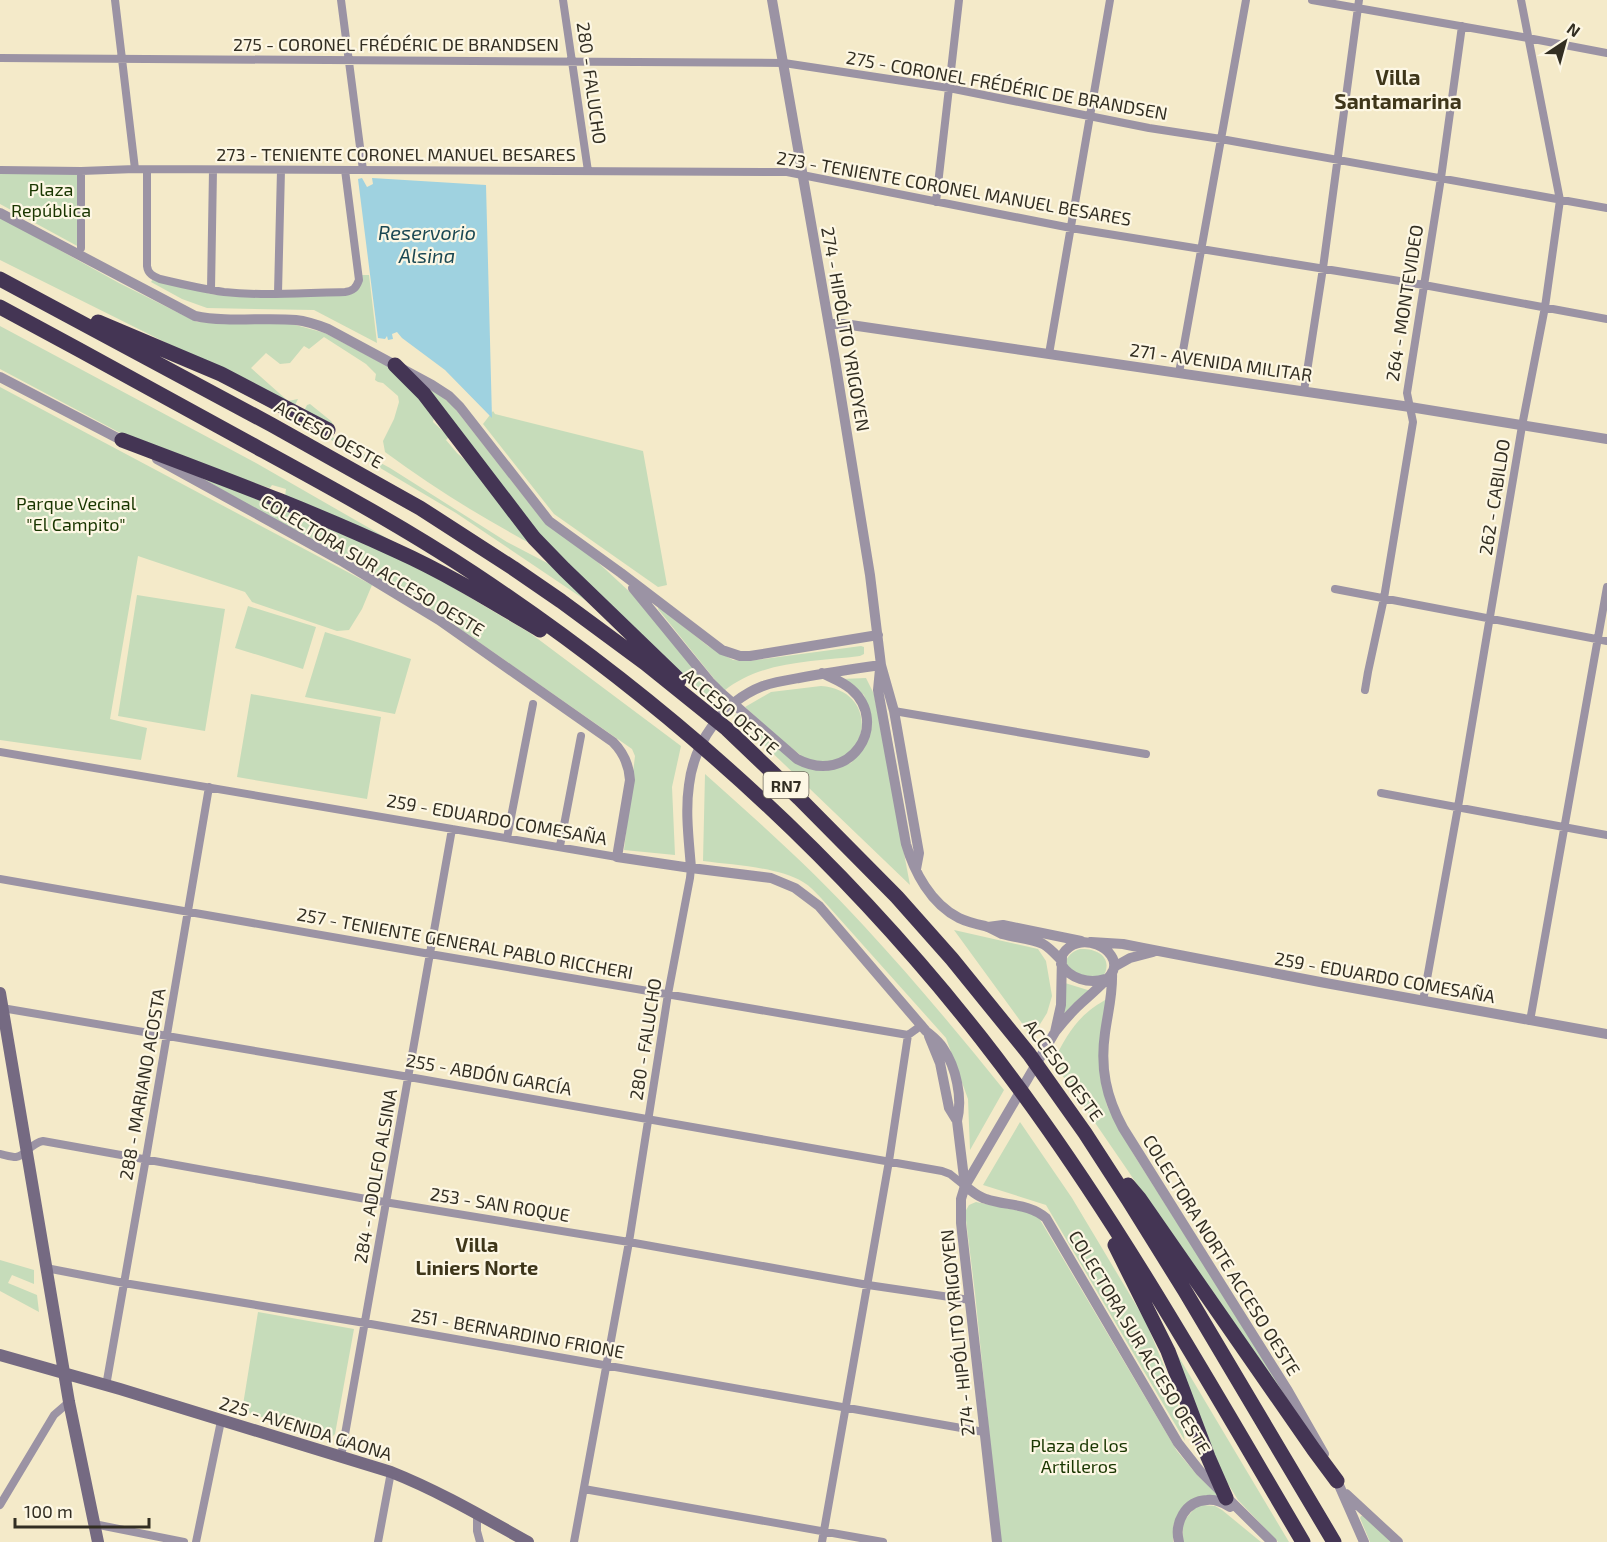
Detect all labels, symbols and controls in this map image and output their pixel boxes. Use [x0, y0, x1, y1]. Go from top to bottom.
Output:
north arrow [1535, 12, 1595, 72]
text: N [1564, 18, 1584, 41]
street label: 280 - FALUCHO [573, 20, 611, 146]
street label: 275 - CORONEL FRÉDÉRIC DE BRANDSEN [233, 33, 559, 55]
street label: 275 - CORONEL FRÉDÉRIC DE BRANDSEN [845, 46, 1169, 124]
district label: Villa Santamarina [1334, 64, 1462, 113]
street label: 273 - TENIENTE CORONEL MANUEL BESARES [216, 143, 576, 165]
street label: 273 - TENIENTE CORONEL MANUEL BESARES [775, 146, 1133, 230]
park label: Plaza República [11, 178, 91, 221]
water label: Reservorio Alsina [378, 220, 476, 267]
street label: 264 - MONTEVIDEO [1381, 223, 1427, 383]
street label: 274 - HIPÓLITO YRIGOYEN [817, 225, 875, 433]
street label: 271 - AVENIDA MILITAR [1128, 338, 1314, 386]
street label: ACCESO OESTE [271, 395, 387, 473]
street label: 262 - CABILDO [1474, 437, 1514, 557]
street label: COLECTORA SUR ACCESO OESTE [257, 489, 489, 641]
park label: Parque Vecinal "El Campito" [16, 492, 137, 535]
street label: ACCESO OESTE [678, 663, 784, 759]
road number: RN7 [764, 772, 808, 798]
street label: 259 - EDUARDO COMESAÑA [385, 789, 610, 849]
street label: 257 - TENIENTE GENERAL PABLO RICCHERI [295, 903, 635, 983]
street label: 259 - EDUARDO COMESAÑA [1273, 947, 1498, 1007]
street label: 280 - FALUCHO [624, 976, 666, 1102]
street label: 288 - MARIANO ACOSTA [114, 986, 170, 1182]
street label: ACCESO OESTE [1020, 1015, 1108, 1125]
street label: 255 - ABDÓN GARCÍA [404, 1049, 574, 1100]
street label: 284 - ADOLFO ALSINA [349, 1086, 401, 1265]
street label: COLECTORA NORTE ACCESO OESTE [1139, 1130, 1305, 1380]
street label: 253 - SAN ROQUE [429, 1182, 571, 1226]
street label: COLECTORA SUR ACCESO OESTE [1064, 1226, 1216, 1458]
street label: 274 - HIPÓLITO YRIGOYEN [935, 1229, 979, 1437]
district label: Villa Liniers Norte [416, 1232, 538, 1279]
street label: 251 - BERNARDINO FRIONE [410, 1303, 626, 1363]
street label: 225 - AVENIDA GAONA [217, 1391, 396, 1465]
park label: Plaza de los Artilleros [1030, 1434, 1128, 1477]
scale bar [15, 1491, 148, 1529]
text: 100 m [24, 1500, 73, 1522]

